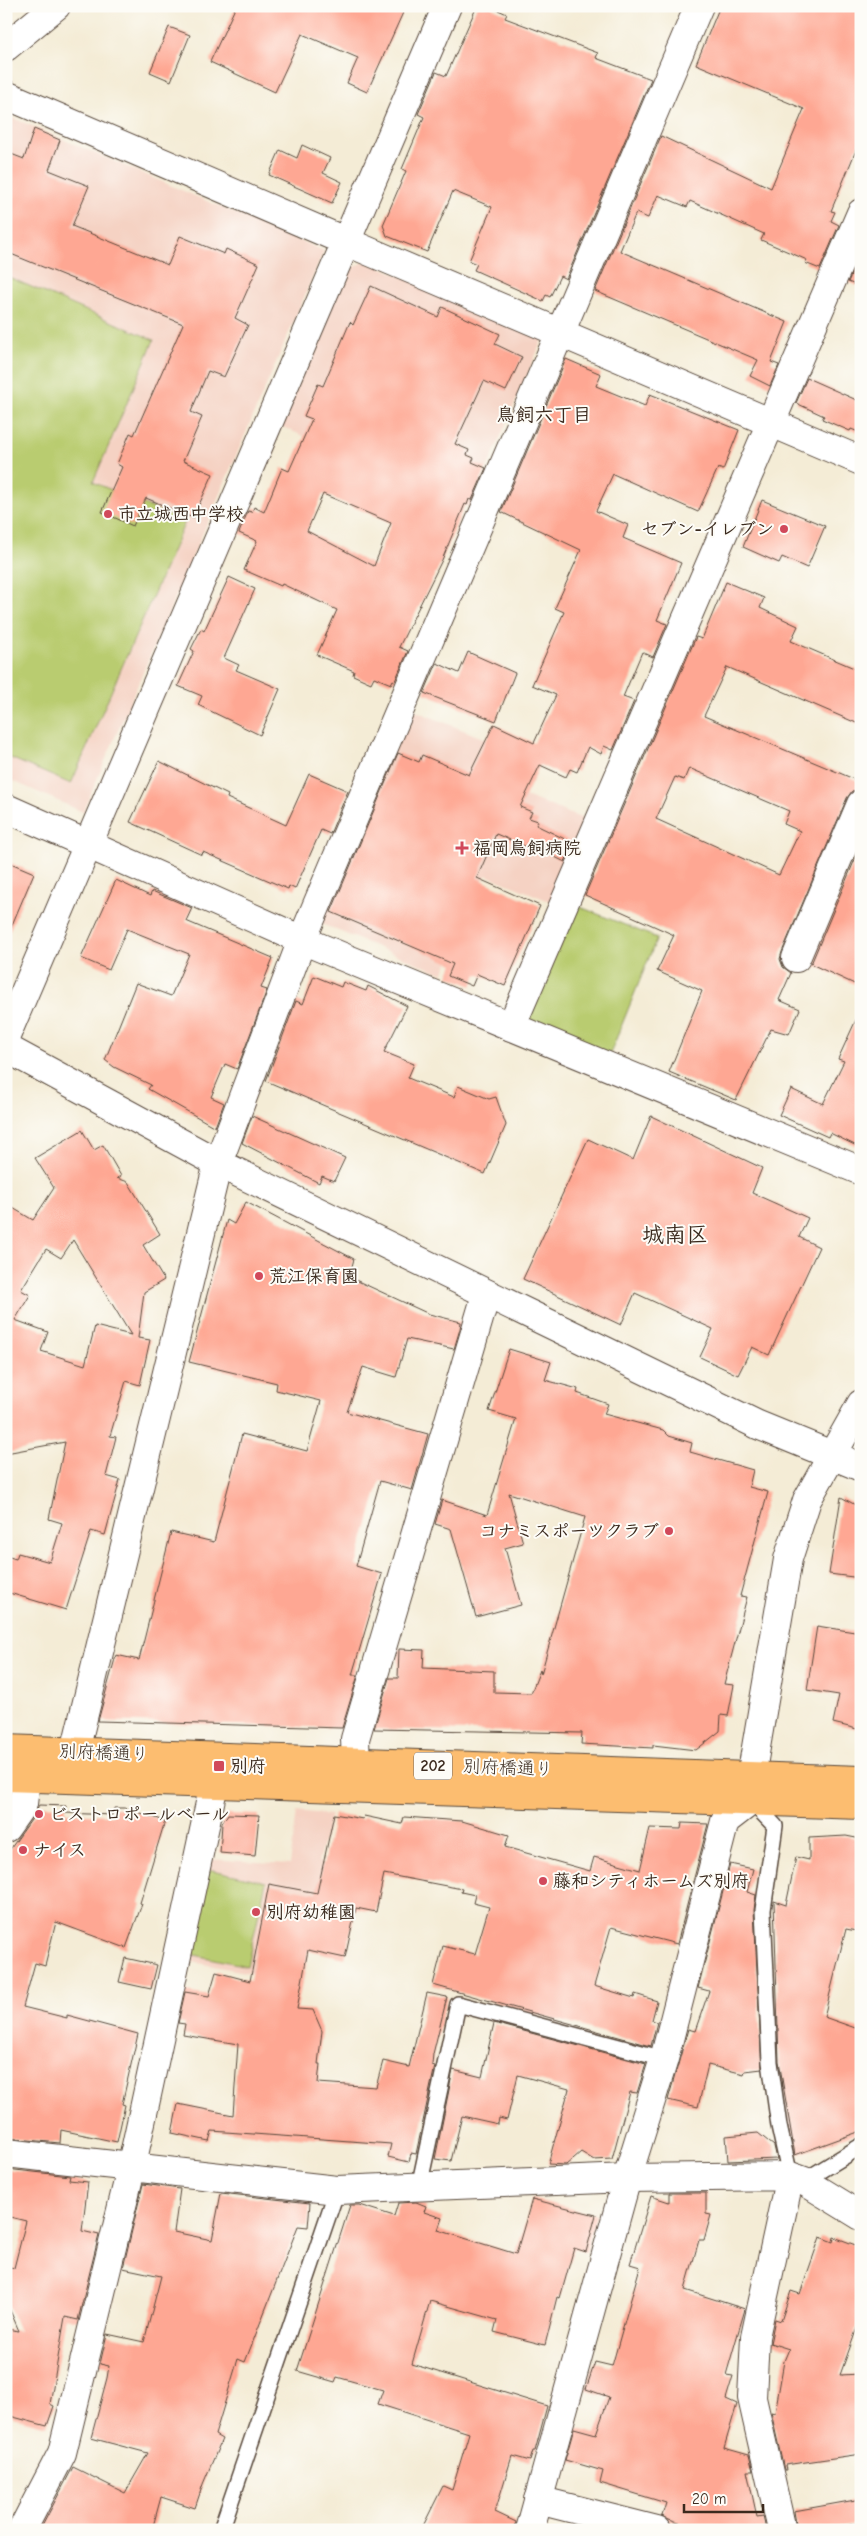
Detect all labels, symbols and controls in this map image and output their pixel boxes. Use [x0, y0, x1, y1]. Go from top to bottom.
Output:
district label: 鳥飼六丁目 [496, 404, 592, 426]
place label: 市立城西中学校 [118, 504, 244, 525]
marker: 市立城西中学校 [102, 508, 114, 520]
place label: セブン-イレブン [641, 519, 774, 540]
marker: セブン-イレブン [778, 523, 790, 535]
place label: 福岡鳥飼病院 [473, 838, 581, 859]
marker: 福岡鳥飼病院 [455, 841, 469, 855]
district label: 城南区 [642, 1222, 708, 1248]
place label: 荒江保育園 [269, 1266, 359, 1287]
marker: 荒江保育園 [253, 1270, 265, 1282]
place label: コナミスポーツクラブ [479, 1521, 659, 1542]
marker: コナミスポーツクラブ [663, 1525, 675, 1537]
street label: 別府橋通り [59, 1741, 149, 1765]
road number: 202 [414, 1752, 452, 1780]
place label: 別府 [230, 1756, 266, 1777]
street label: 別府橋通り [463, 1756, 553, 1780]
marker: 別府 [212, 1759, 226, 1773]
place label: ビストロポールべール [49, 1804, 229, 1825]
marker: ビストロポールべール [33, 1808, 45, 1820]
place label: ナイス [33, 1840, 86, 1861]
marker: ナイス [17, 1844, 29, 1856]
place label: 藤和シティホームズ別府 [553, 1871, 749, 1892]
marker: 藤和シティホームズ別府 [537, 1875, 549, 1887]
place label: 別府幼稚園 [266, 1902, 356, 1923]
marker: 別府幼稚園 [250, 1906, 262, 1918]
scale bar [684, 2481, 763, 2513]
text: 20 m [692, 2490, 726, 2508]

